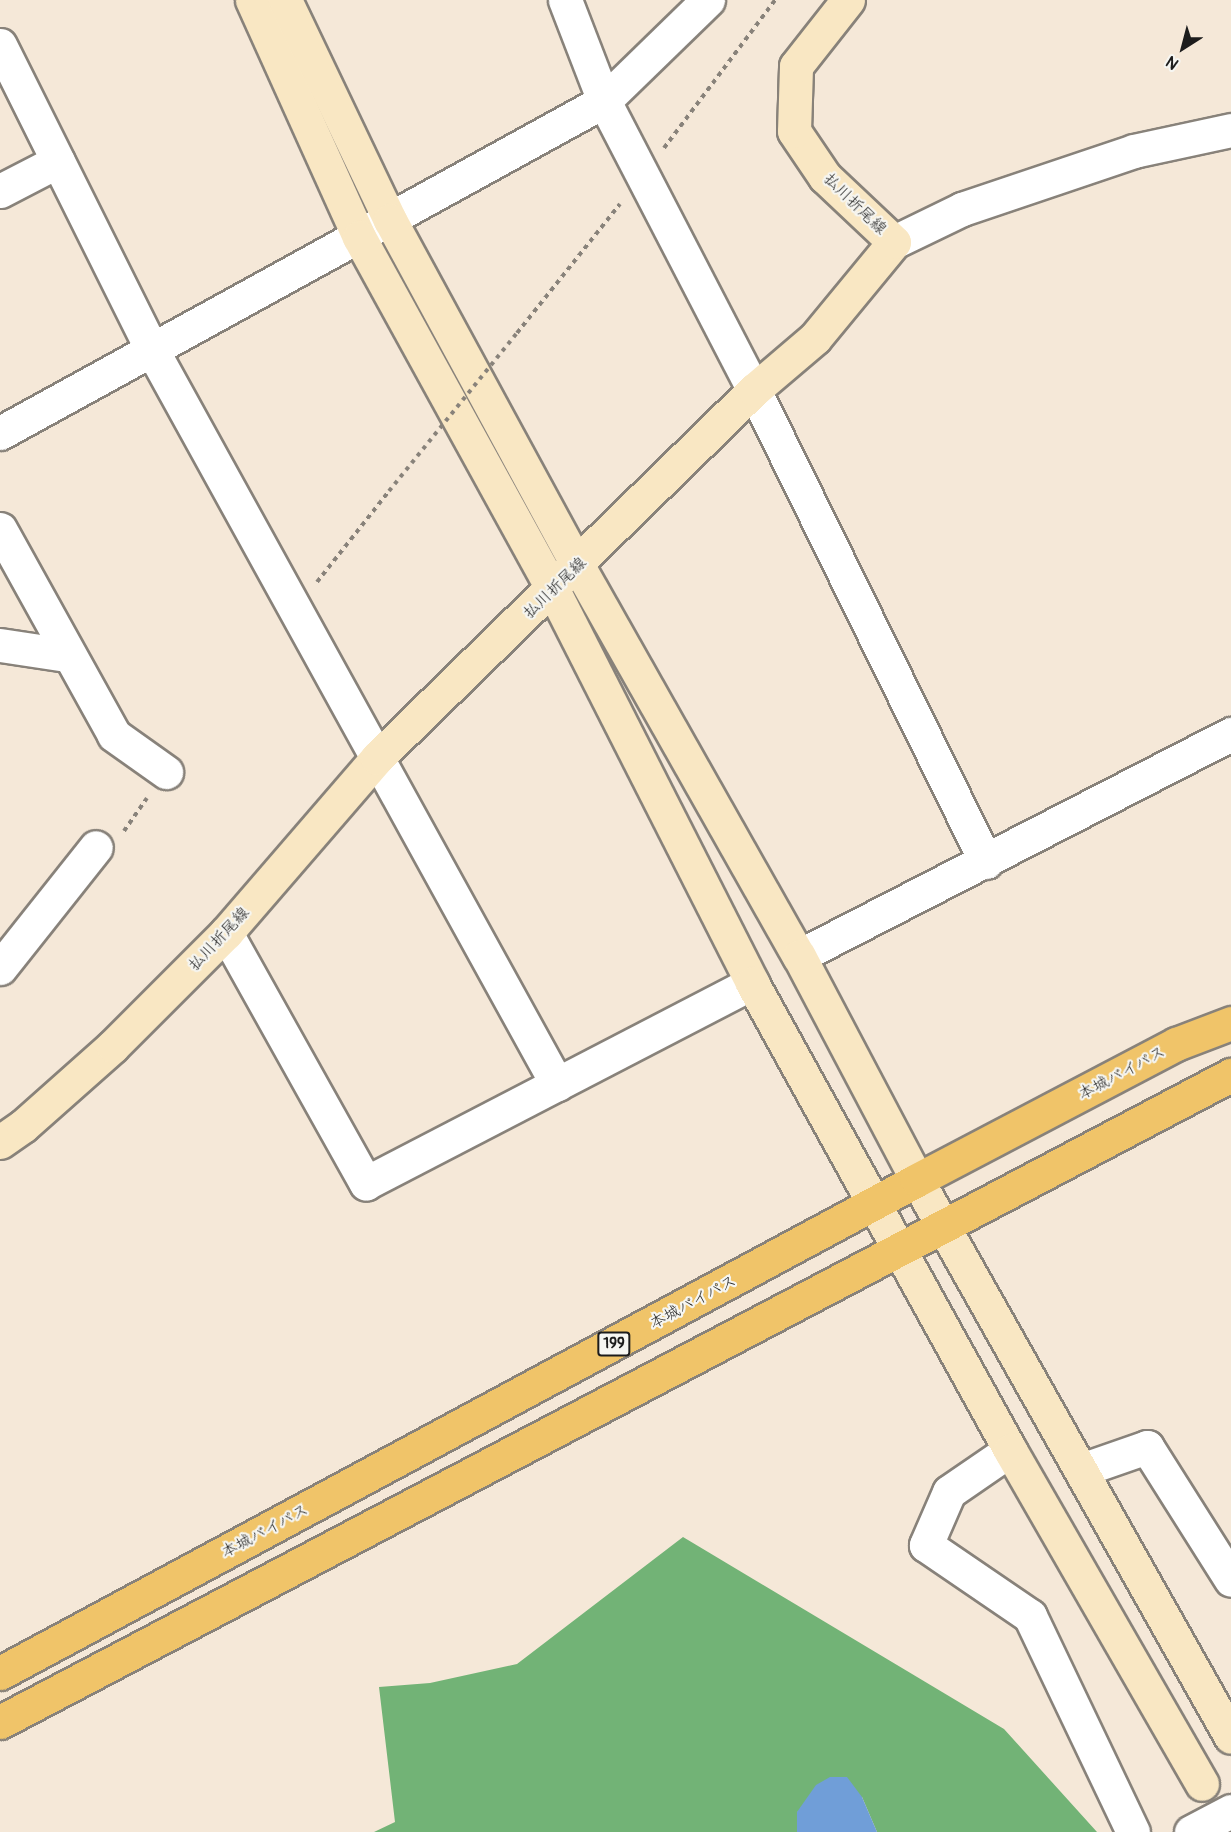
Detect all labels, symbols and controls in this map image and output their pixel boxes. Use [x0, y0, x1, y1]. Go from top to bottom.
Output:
north arrow [1153, 18, 1213, 78]
text: N [1162, 51, 1183, 74]
street label: 払川折尾線 [820, 169, 890, 239]
street label: 払川折尾線 [520, 553, 590, 623]
street label: 払川折尾線 [185, 903, 253, 975]
street label: 本城バイパス [1075, 1042, 1169, 1104]
street label: 本城バイパス [646, 1271, 740, 1333]
road number: 199 [596, 1332, 632, 1356]
street label: 本城バイパス [218, 1500, 312, 1562]

